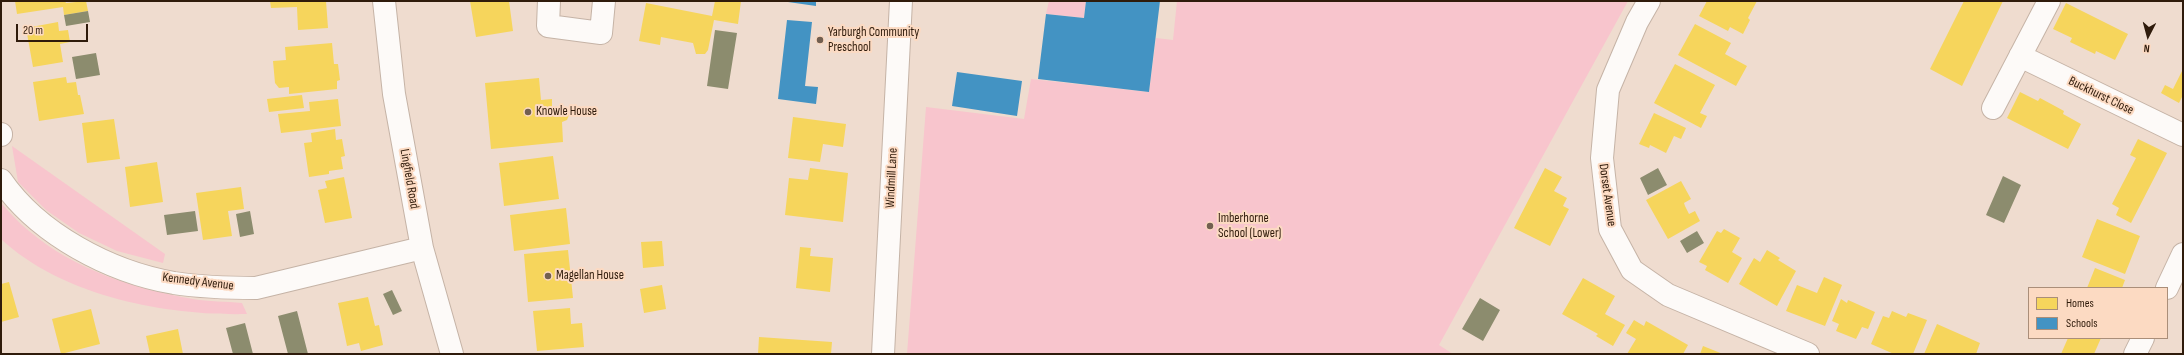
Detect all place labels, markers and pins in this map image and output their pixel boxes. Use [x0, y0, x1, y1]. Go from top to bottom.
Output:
place label: Yarburgh Community Preschool [828, 25, 919, 56]
marker: Yarburgh Community Preschool [815, 35, 825, 45]
place label: Knowle House [536, 104, 597, 120]
marker: Knowle House [523, 107, 533, 117]
place label: Imberhorne School (Lower) [1218, 211, 1281, 242]
marker: Imberhorne School (Lower) [1205, 221, 1215, 231]
place label: Magellan House [556, 268, 624, 284]
marker: Magellan House [543, 271, 553, 281]

